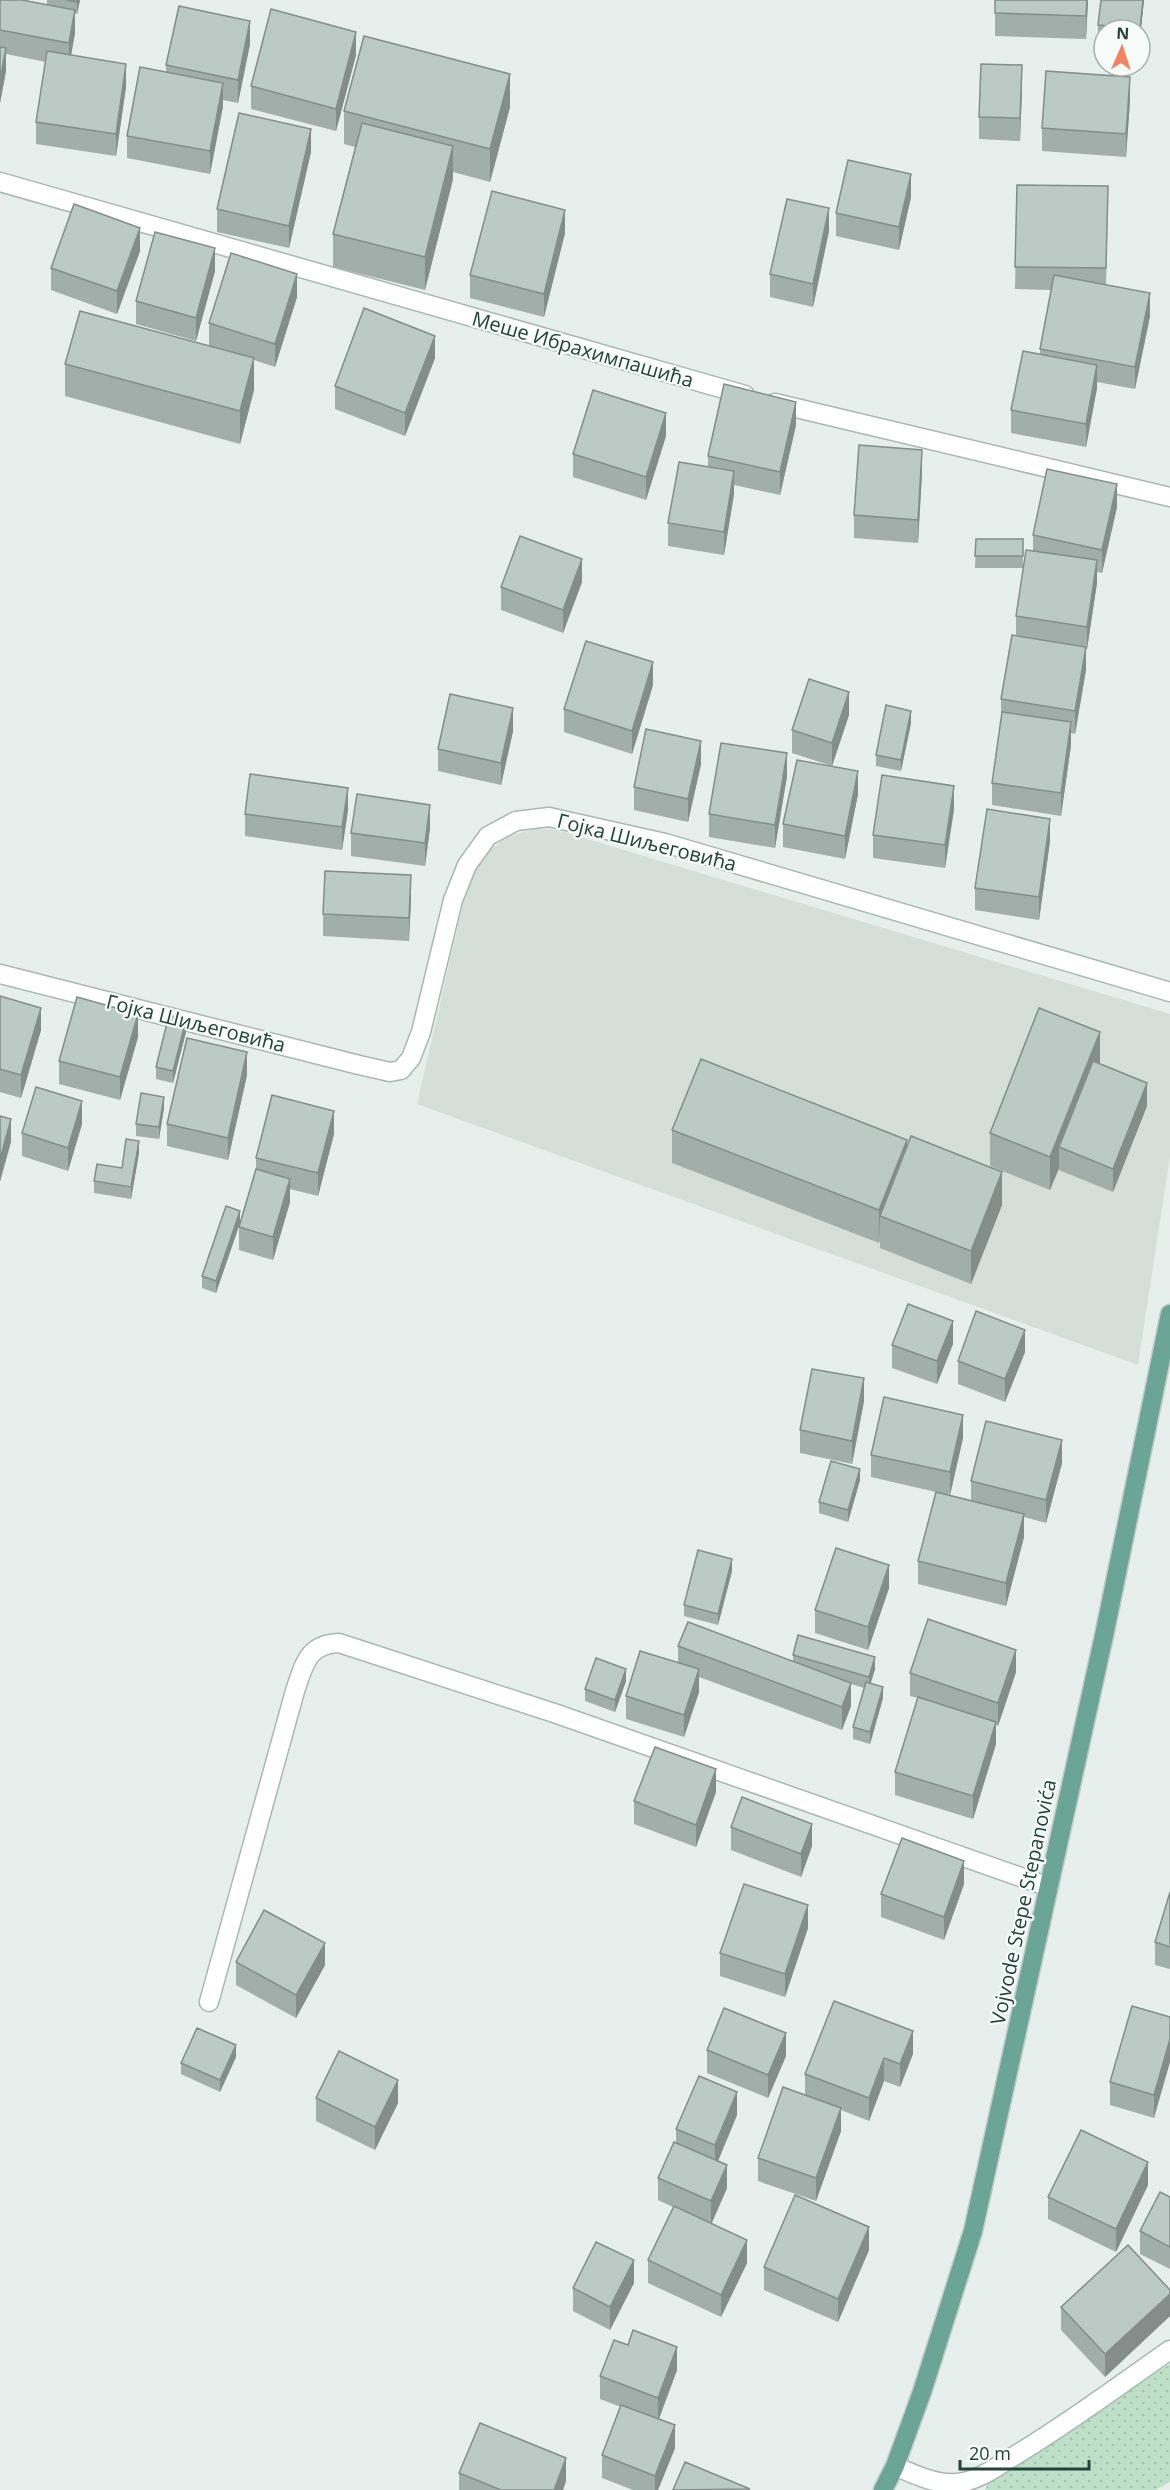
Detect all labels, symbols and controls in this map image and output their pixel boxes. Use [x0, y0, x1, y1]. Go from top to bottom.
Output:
north arrow [1092, 18, 1152, 78]
text: N [1116, 22, 1130, 44]
street label: Меше Ибрахимпашића [469, 304, 697, 394]
street label: Гојка Шиљеговића [555, 807, 739, 877]
street label: Гојка Шиљеговића [104, 988, 288, 1058]
street label: Vojvode Stepe Stepanovića [984, 1777, 1062, 2027]
scale bar [960, 2433, 1089, 2471]
text: 20 m [969, 2441, 1011, 2465]

